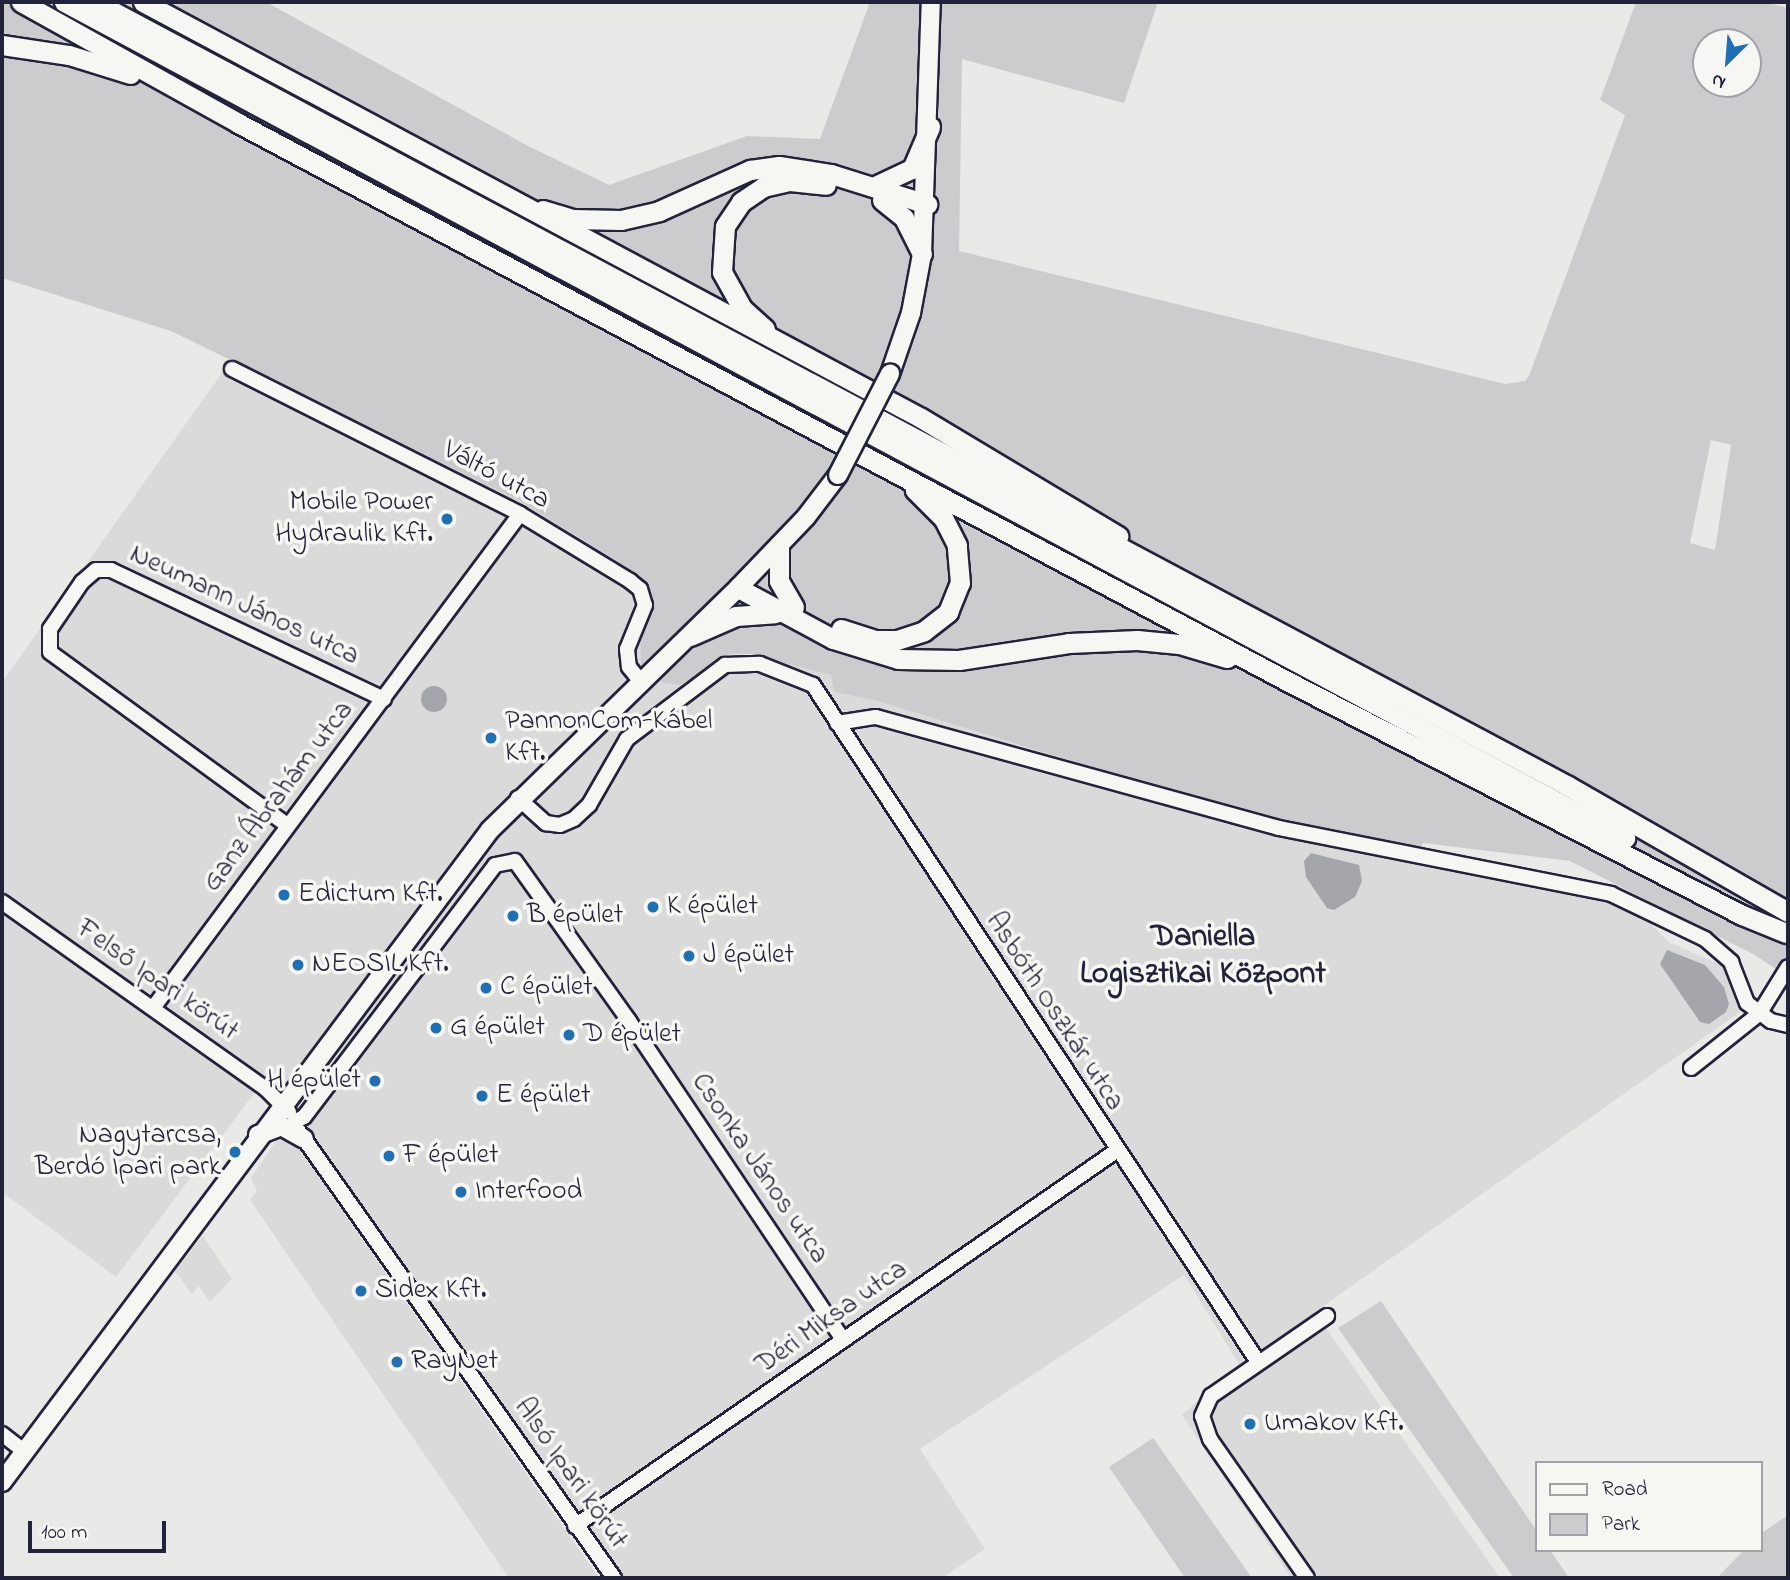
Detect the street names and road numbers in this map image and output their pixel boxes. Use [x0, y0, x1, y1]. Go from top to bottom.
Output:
street label: Váltó utca [437, 434, 555, 518]
street label: Neumann János utca [124, 538, 364, 674]
street label: Ganz Ábrahám utca [196, 695, 362, 899]
street label: Asbóth Oszkár utca [977, 906, 1131, 1118]
street label: Felső Ipari körút [70, 913, 244, 1049]
street label: Csonka János utca [683, 1067, 835, 1271]
street label: Déri Miksa utca [750, 1253, 914, 1383]
street label: Alsó Ipari körút [506, 1392, 634, 1556]

